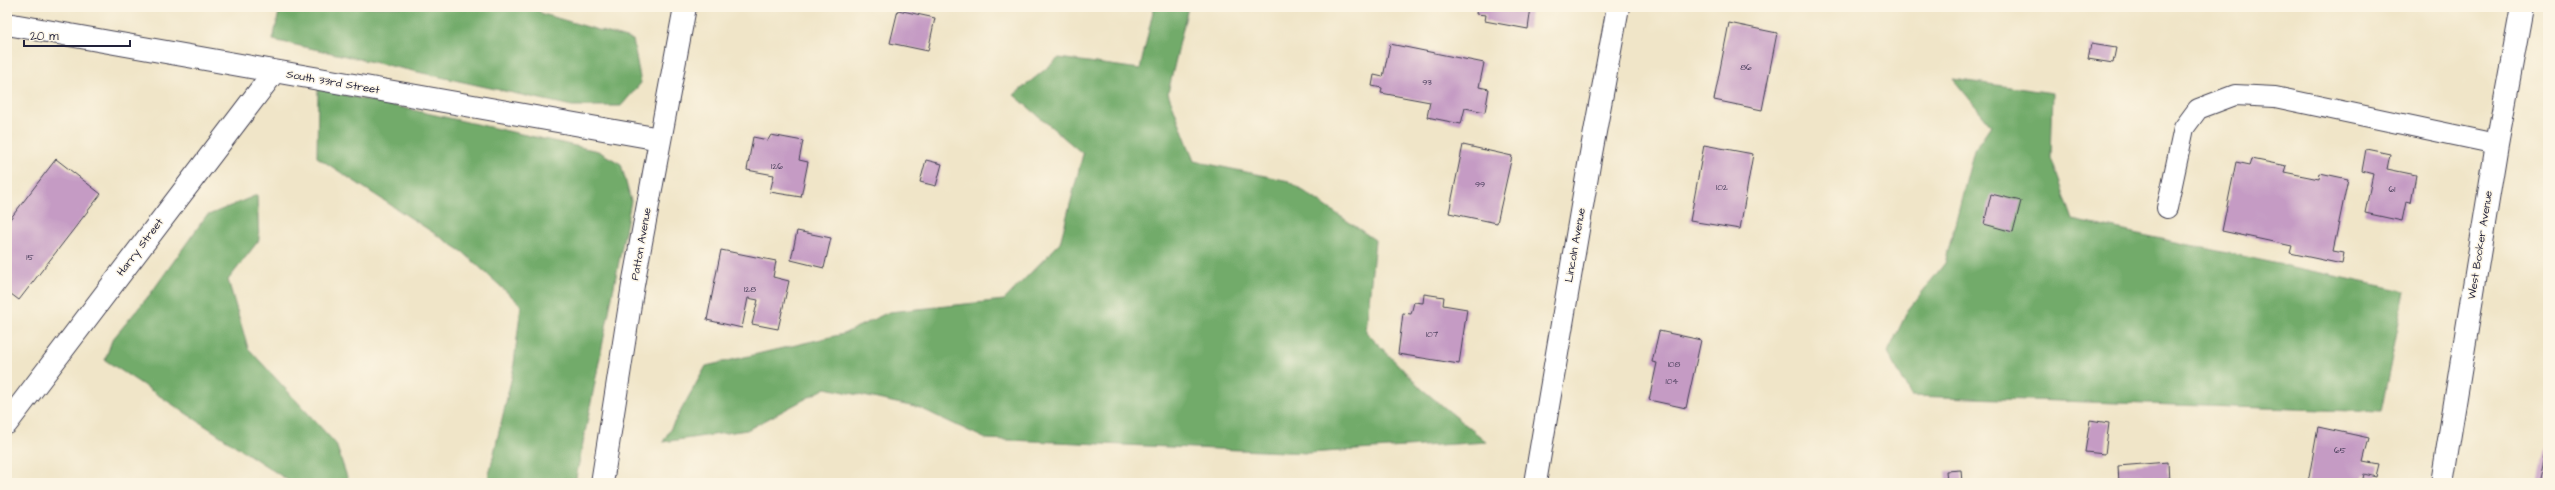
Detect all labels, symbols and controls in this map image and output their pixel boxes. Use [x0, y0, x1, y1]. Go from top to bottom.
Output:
scale bar [24, 22, 130, 48]
text: 20 m [30, 28, 59, 45]
house number: 86 [1740, 61, 1752, 74]
street label: South 33rd Street [285, 66, 381, 98]
house number: 93 [1422, 76, 1432, 89]
house number: 126 [771, 160, 783, 173]
house number: 99 [1475, 178, 1485, 191]
house number: 102 [1716, 181, 1729, 194]
house number: 61 [2389, 183, 2395, 196]
street label: West Booker Avenue [2464, 190, 2496, 300]
street label: Patton Avenue [627, 207, 655, 281]
street label: Lincoln Avenue [1561, 207, 1589, 283]
street label: Harry Street [113, 215, 168, 280]
house number: 15 [26, 251, 34, 264]
house number: 128 [744, 283, 756, 296]
house number: 107 [1426, 328, 1439, 341]
house number: 108 [1668, 358, 1680, 371]
house number: 104 [1666, 375, 1678, 388]
house number: 65 [2334, 444, 2347, 457]

